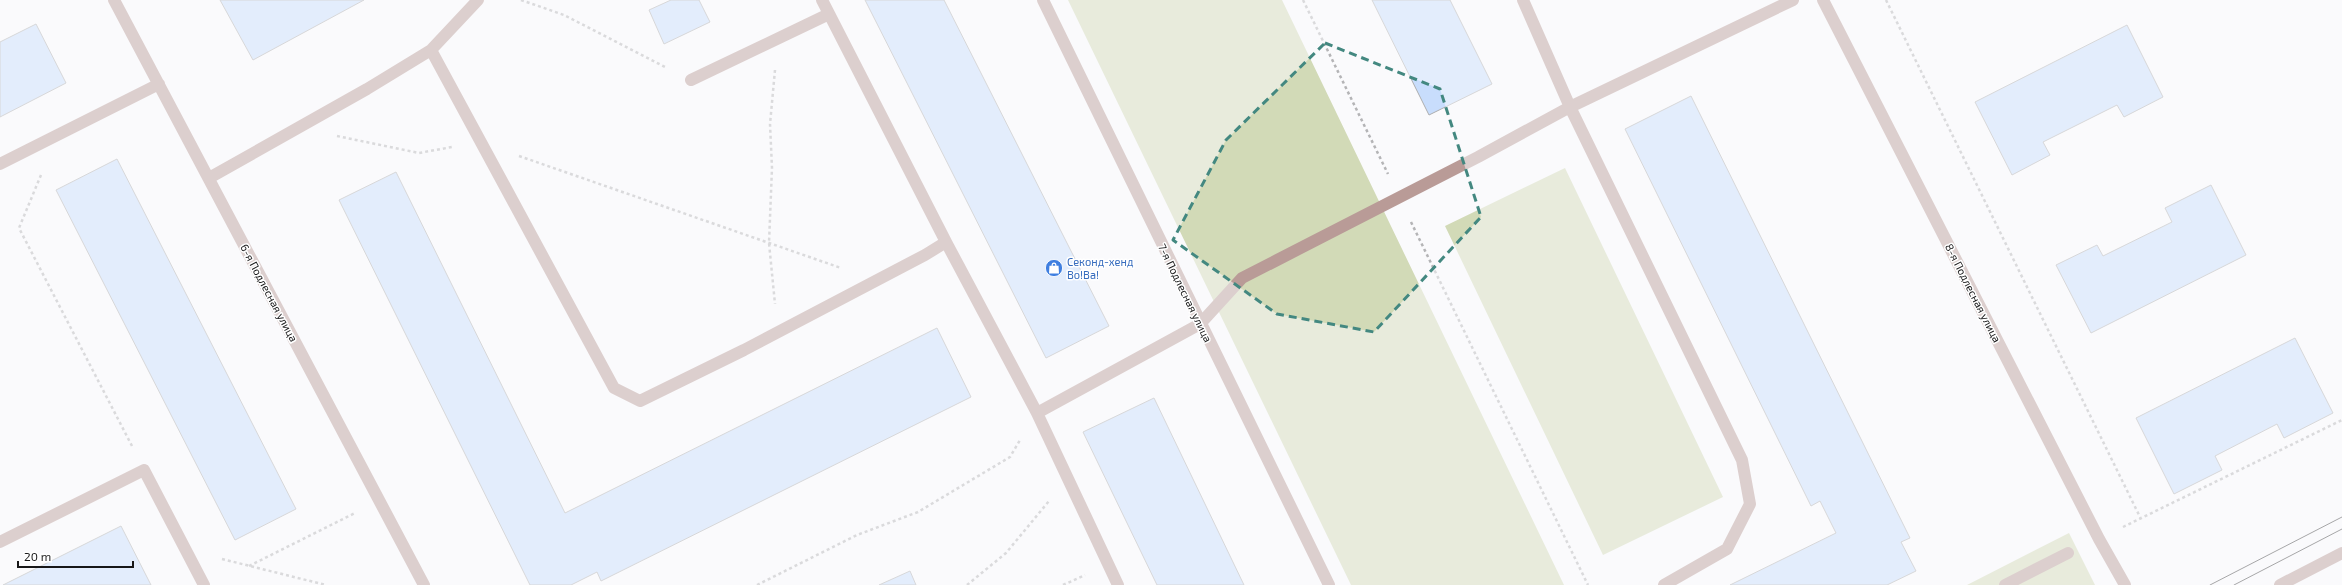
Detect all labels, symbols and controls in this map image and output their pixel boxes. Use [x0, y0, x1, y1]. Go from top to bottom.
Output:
street label: 7-я Подлесная улица [1155, 241, 1215, 345]
street label: 8-я Подлесная улица [1942, 241, 2004, 345]
street label: 6-я Подлесная улица [237, 242, 301, 344]
place label: Секонд-хенд Во!Ва! [1067, 255, 1134, 281]
shop icon: Секонд-хенд Во!Ва! [1044, 258, 1064, 278]
scale bar [18, 543, 133, 569]
text: 20 m [24, 549, 51, 563]

